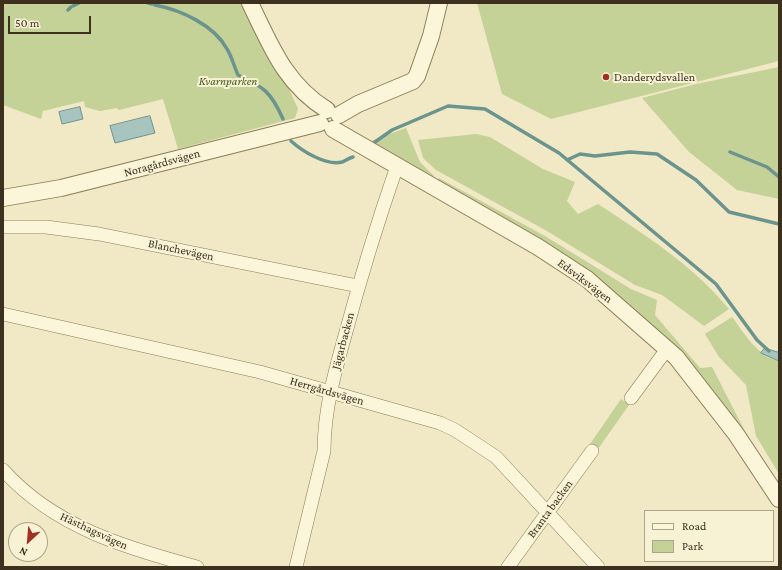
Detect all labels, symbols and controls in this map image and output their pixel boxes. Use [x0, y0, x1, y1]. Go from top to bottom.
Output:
scale bar [10, 8, 93, 34]
text: 50 m [15, 16, 39, 30]
place label: Danderydsvallen [614, 70, 695, 84]
marker: Danderydsvallen [601, 72, 611, 82]
park label: Kvarnparken [199, 74, 257, 88]
street label: Noragårdsvägen [122, 146, 202, 180]
street label: Blanchevägen [147, 236, 215, 264]
street label: Edsviksvägen [555, 256, 615, 306]
street label: Jägarbacken [328, 311, 358, 371]
street label: Herrgårdsvägen [288, 374, 366, 408]
street label: Branta backen [524, 477, 576, 541]
street label: Hästhagsvägen [58, 509, 130, 553]
legend [644, 510, 774, 562]
text: Road [682, 519, 706, 533]
north arrow [8, 522, 48, 562]
text: Park [682, 539, 703, 553]
text: N [17, 545, 29, 559]

